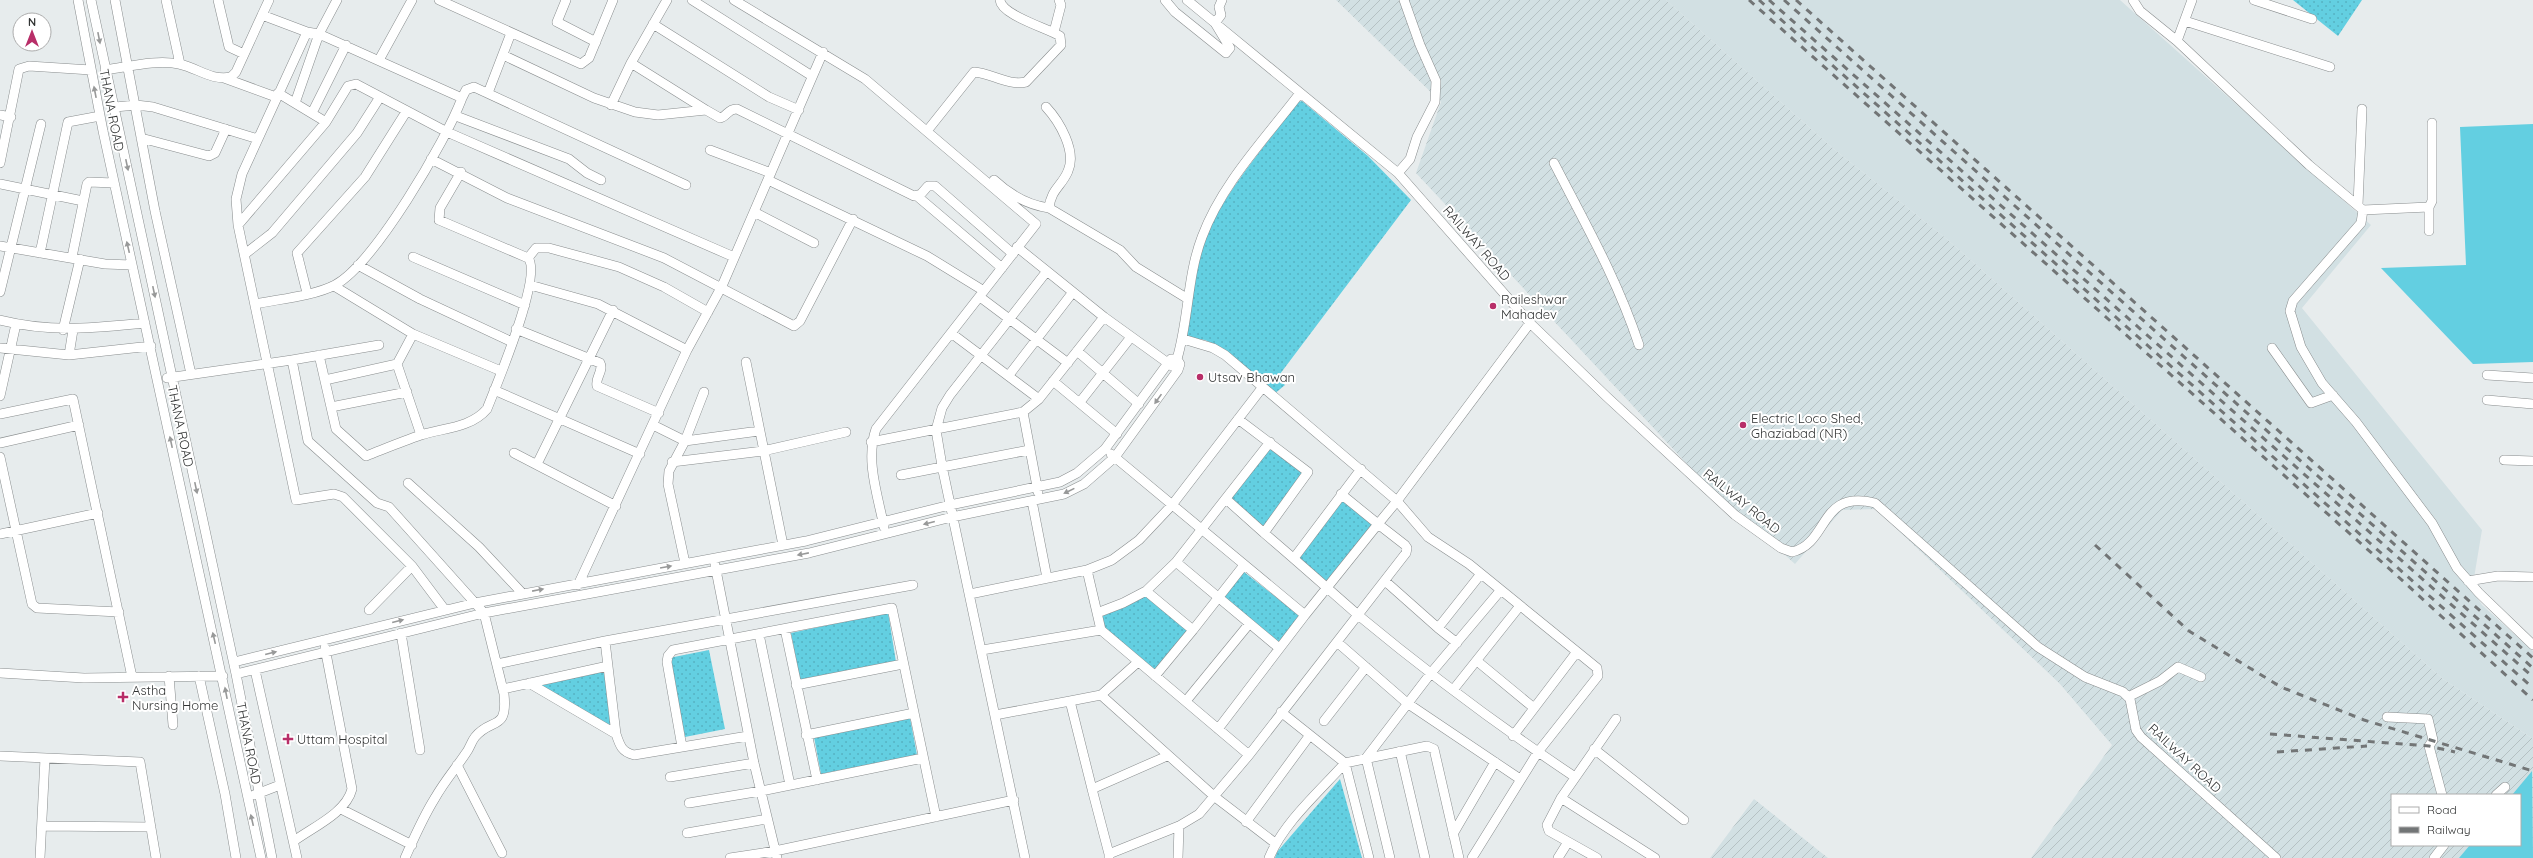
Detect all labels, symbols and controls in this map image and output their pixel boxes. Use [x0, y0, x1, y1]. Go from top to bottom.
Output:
north arrow [12, 12, 52, 52]
text: N [28, 15, 36, 29]
one-way arrow [96, 32, 102, 44]
street label: THANA ROAD [96, 68, 128, 152]
one-way arrow [92, 86, 98, 99]
one-way arrow [124, 159, 130, 171]
street label: RAILWAY ROAD [1440, 202, 1514, 284]
one-way arrow [125, 241, 131, 253]
one-way arrow [151, 286, 157, 298]
place label: Raileshwar Mahadev [1501, 291, 1567, 322]
marker: Raileshwar Mahadev [1488, 301, 1498, 311]
place label: Utsav Bhawan [1208, 369, 1295, 385]
marker: Utsav Bhawan [1195, 372, 1205, 382]
street label: THANA ROAD [165, 384, 197, 468]
one-way arrow [1154, 393, 1162, 404]
place label: Electric Loco Shed, Ghaziabad (NR) [1751, 410, 1864, 441]
marker: Electric Loco Shed, Ghaziabad (NR) [1738, 420, 1748, 430]
one-way arrow [168, 436, 174, 448]
street label: RAILWAY ROAD [1700, 465, 1784, 537]
one-way arrow [193, 482, 199, 494]
one-way arrow [1064, 488, 1075, 494]
one-way arrow [923, 520, 935, 526]
one-way arrow [797, 551, 809, 557]
one-way arrow [660, 563, 672, 569]
one-way arrow [532, 587, 544, 593]
one-way arrow [391, 618, 404, 624]
one-way arrow [211, 631, 217, 644]
one-way arrow [265, 649, 278, 655]
place label: Astha Nursing Home [132, 682, 218, 713]
one-way arrow [223, 686, 229, 699]
marker: Astha Nursing Home [117, 691, 129, 703]
street label: THANA ROAD [233, 701, 265, 785]
street label: RAILWAY ROAD [2145, 720, 2225, 796]
place label: Uttam Hospital [297, 731, 388, 747]
marker: Uttam Hospital [282, 733, 294, 745]
legend [2391, 794, 2521, 846]
text: Road [2427, 802, 2457, 817]
one-way arrow [249, 814, 255, 826]
text: Railway [2427, 822, 2471, 837]

